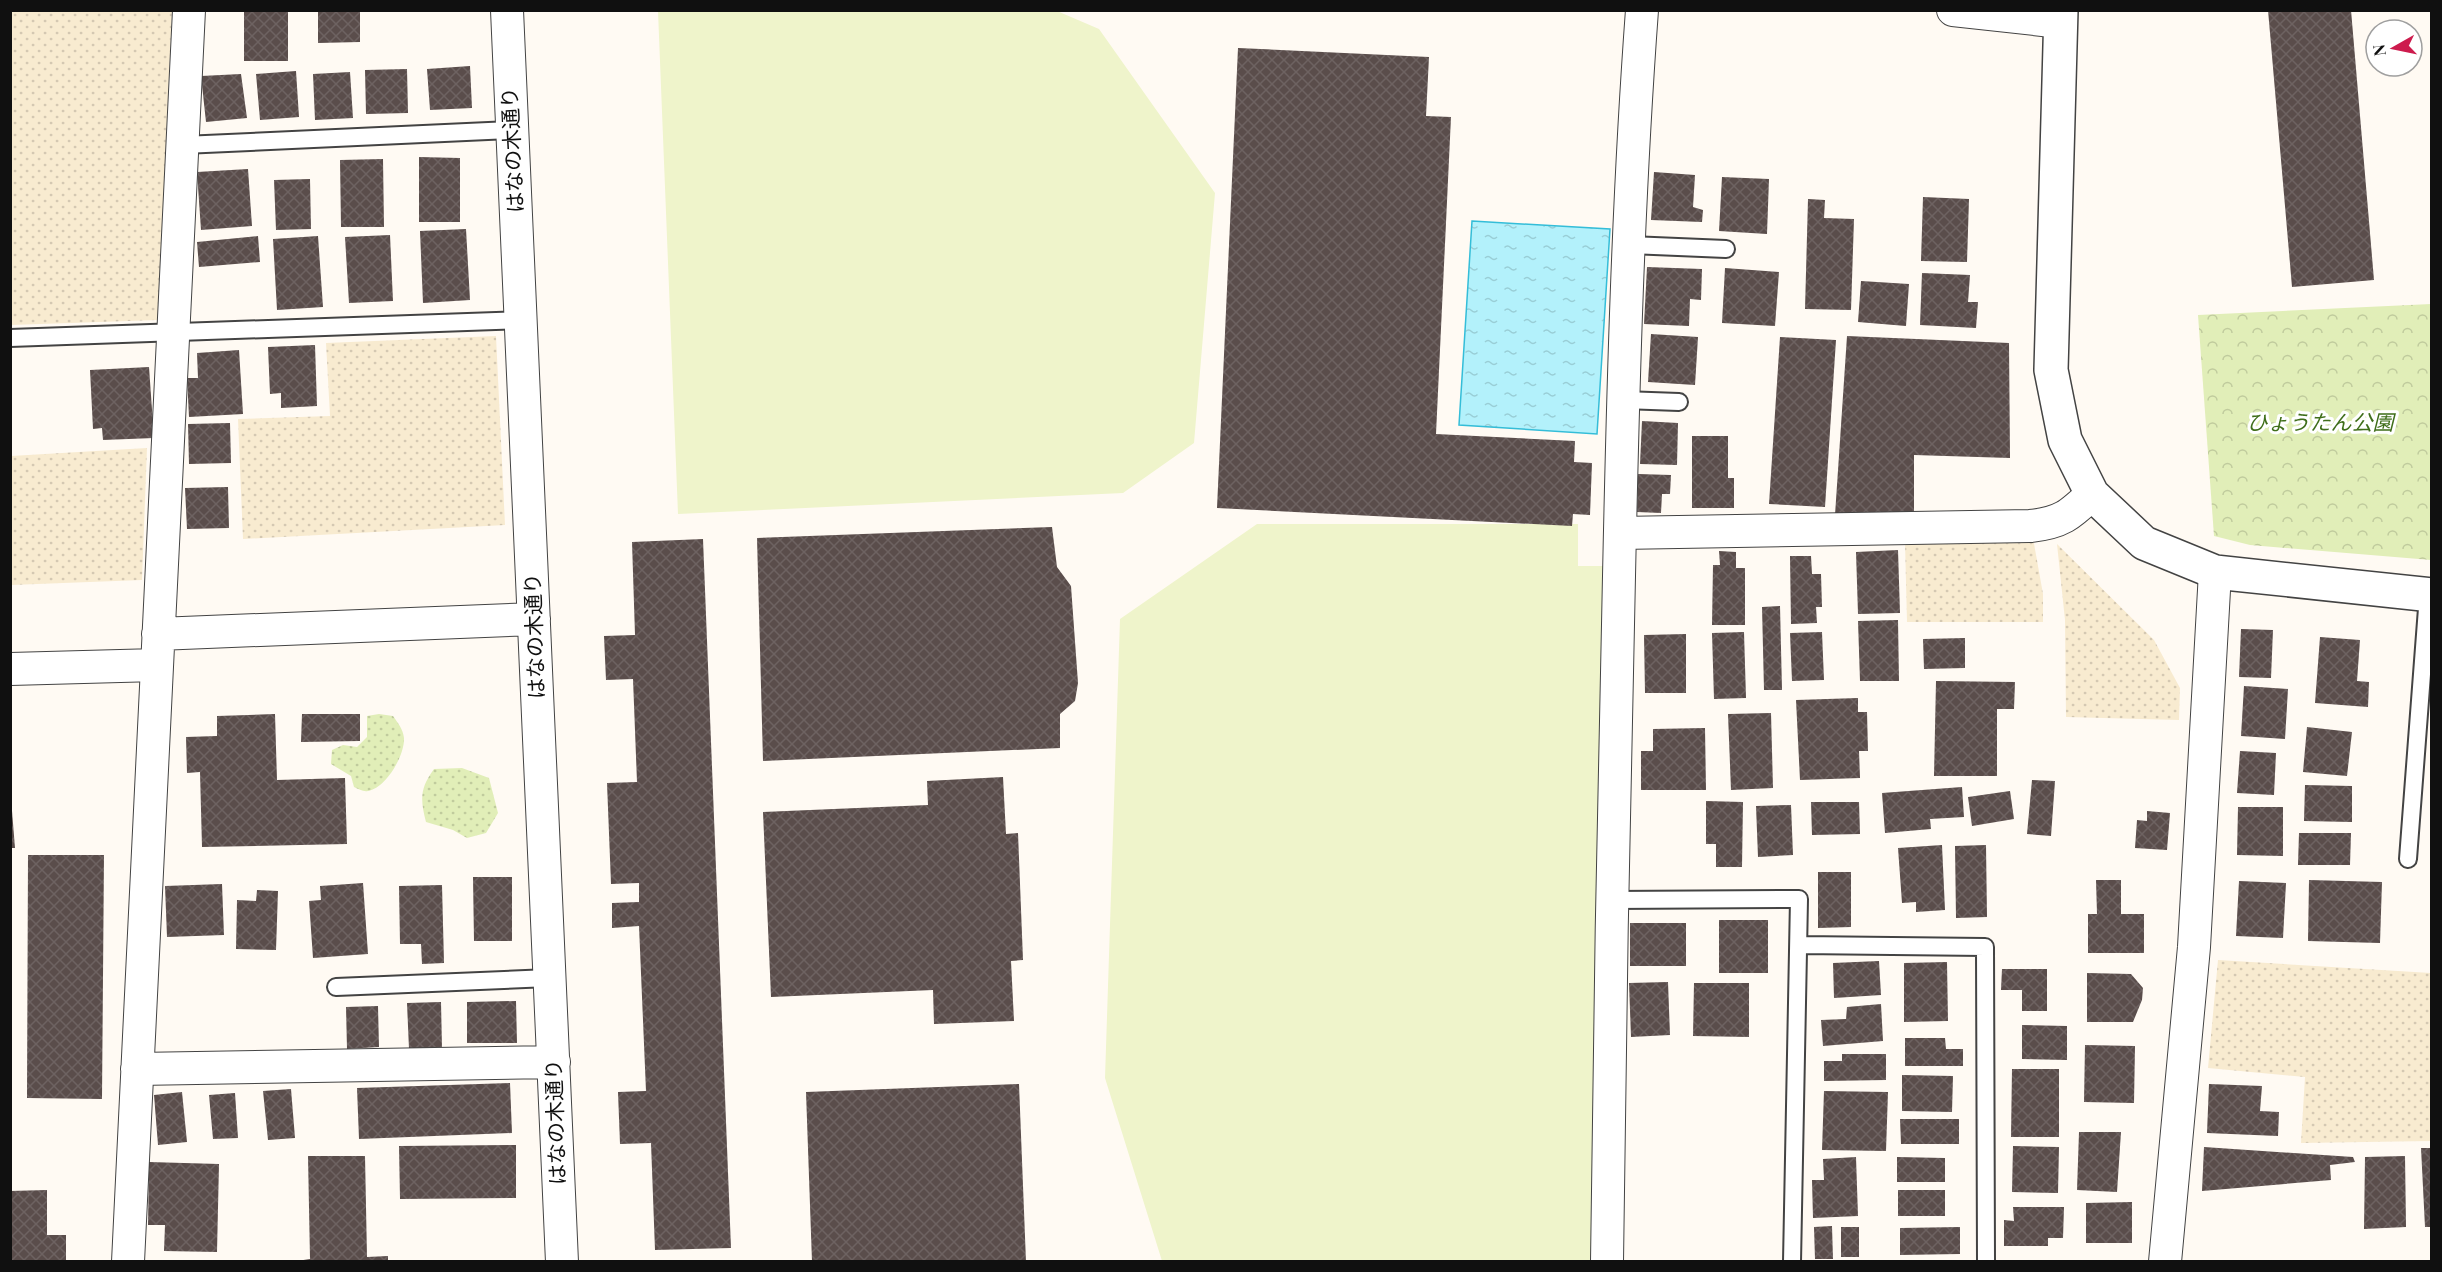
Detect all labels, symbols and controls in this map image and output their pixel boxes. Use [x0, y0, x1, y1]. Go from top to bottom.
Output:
north arrow [2364, 18, 2424, 78]
text: N [2367, 43, 2390, 58]
street label: はなの木通り [494, 86, 528, 214]
park label: ひょうたん公園 [2247, 407, 2396, 435]
street label: はなの木通り [517, 573, 549, 700]
street label: はなの木通り [538, 1059, 570, 1186]

